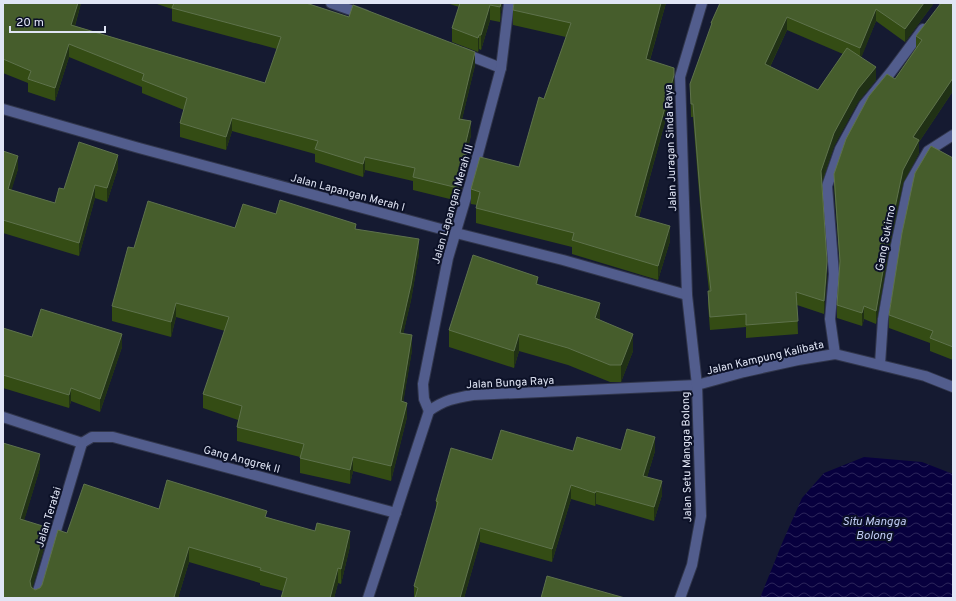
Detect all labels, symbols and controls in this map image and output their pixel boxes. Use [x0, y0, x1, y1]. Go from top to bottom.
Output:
scale bar [10, 8, 105, 34]
text: 20 m [16, 15, 44, 31]
street label: Jalan Juragan Sinda Raya [662, 84, 680, 212]
street label: Jalan Lapangan Merah III [429, 143, 477, 266]
street label: Jalan Lapangan Merah I [289, 171, 406, 215]
street label: Gang Sukirno [873, 204, 899, 272]
street label: Jalan Kampung Kalibata [705, 338, 825, 378]
street label: Jalan Bunga Raya [466, 374, 555, 392]
street label: Jalan Setu Mangga Bolong [679, 391, 695, 522]
street label: Gang Anggrek II [202, 443, 282, 477]
street label: Jalan Teratai [33, 485, 65, 549]
water label: Situ Mangga Bolong [842, 514, 907, 544]

